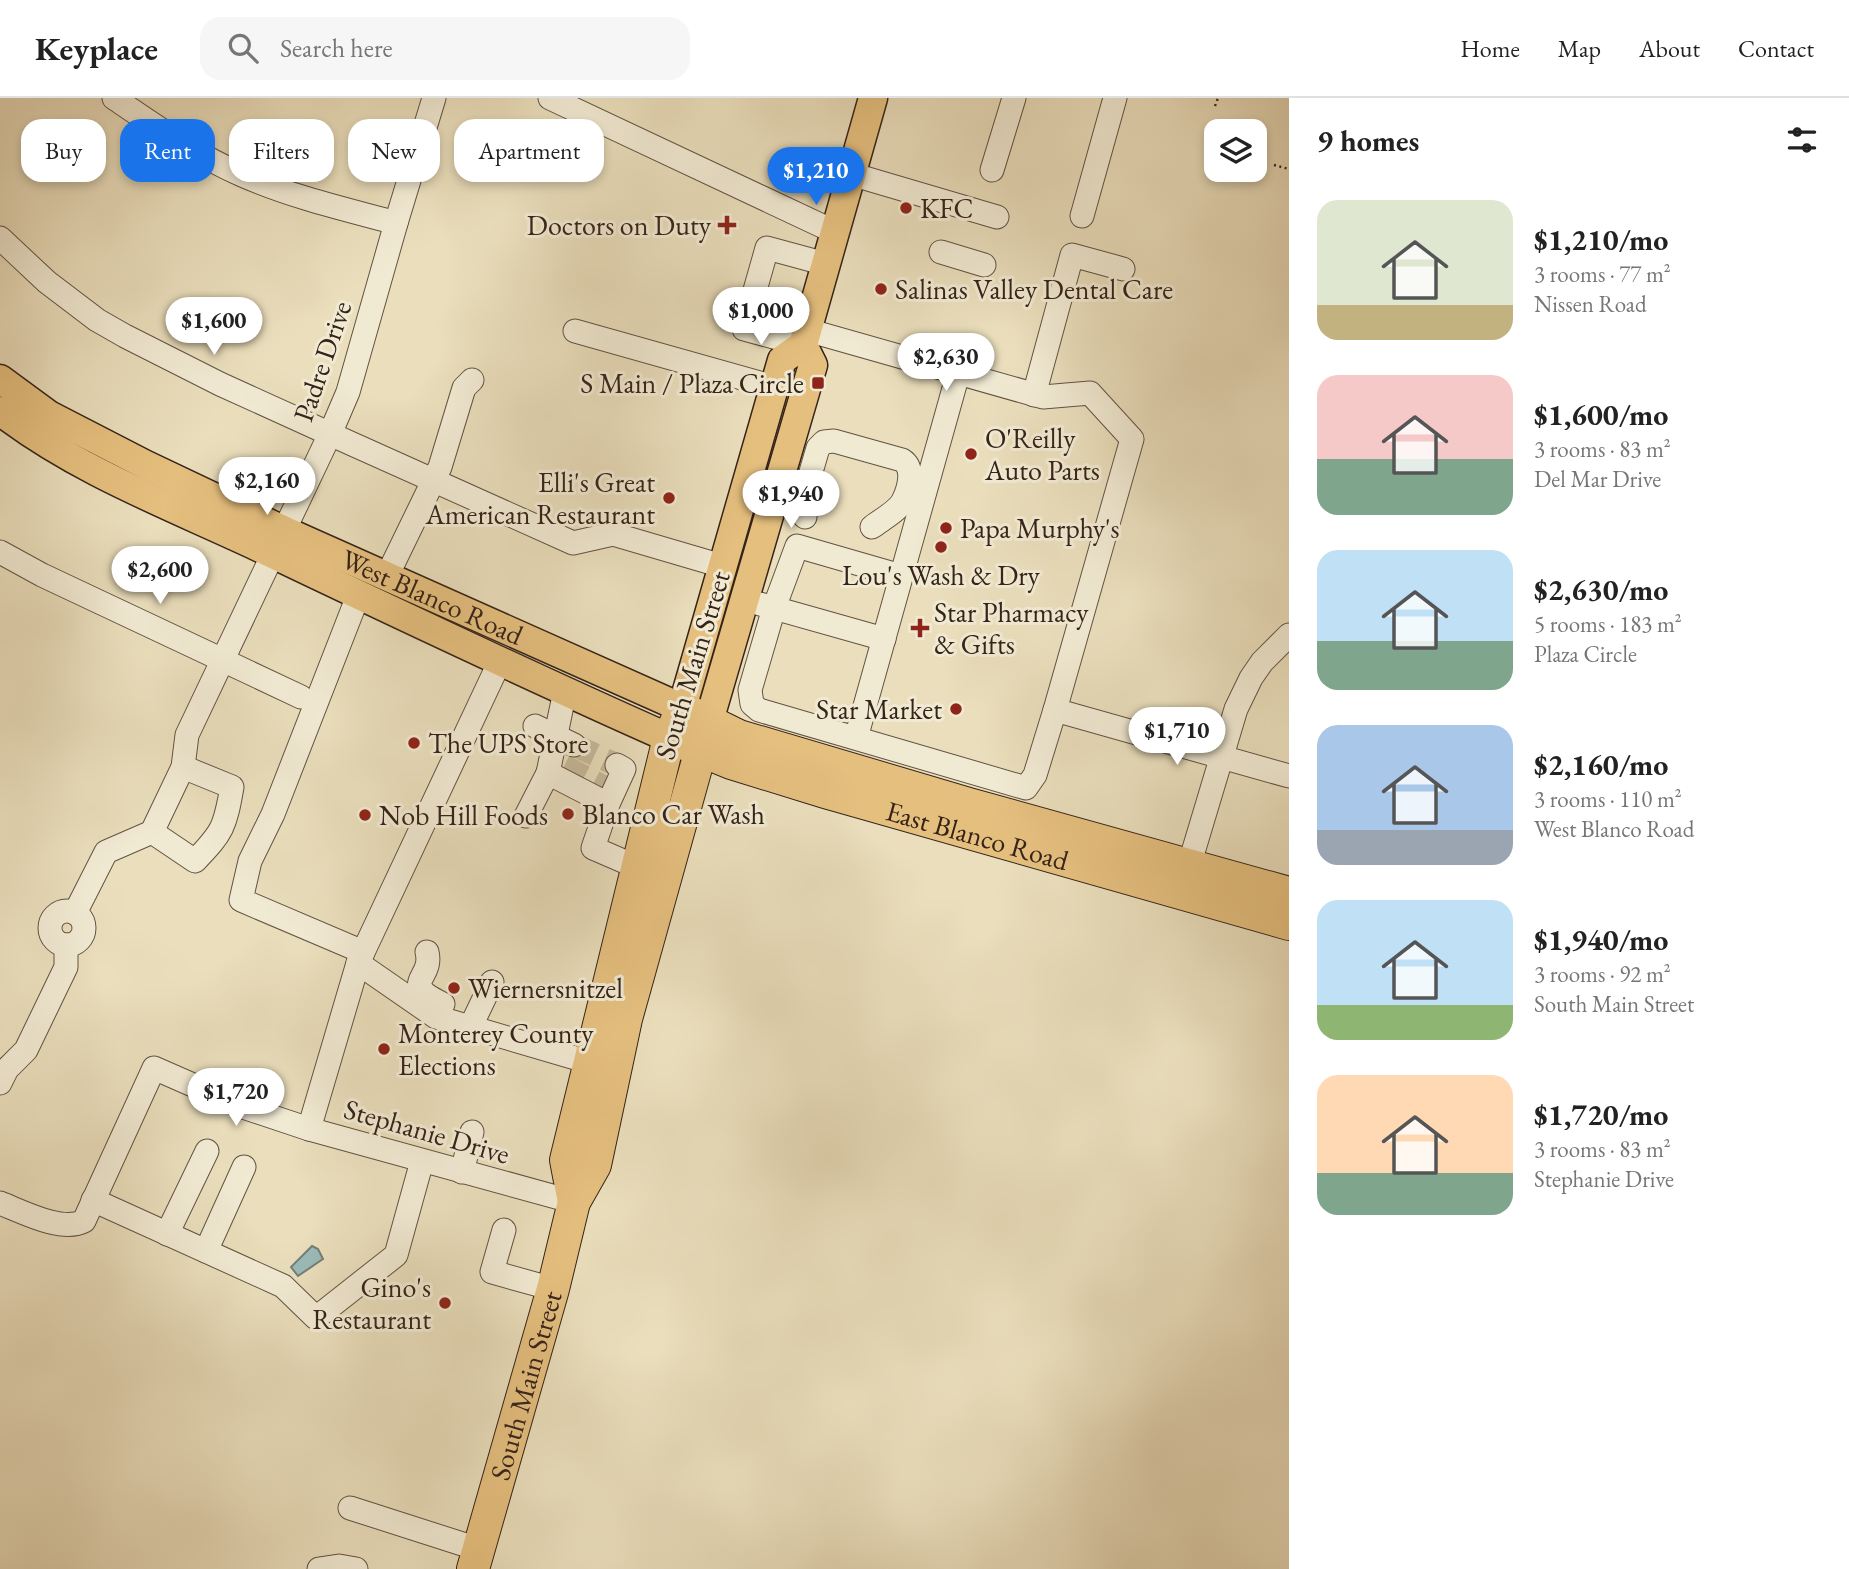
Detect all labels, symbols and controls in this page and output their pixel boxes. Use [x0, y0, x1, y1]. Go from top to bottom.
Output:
search box [200, 17, 690, 80]
text: Keyplace [35, 27, 158, 70]
icon: search [224, 29, 262, 67]
text: Search here [280, 31, 393, 65]
text: Home [1460, 33, 1520, 64]
text: Map [1558, 33, 1601, 64]
text: About [1639, 33, 1700, 64]
text: Contact [1738, 33, 1814, 64]
chip: Buy [21, 119, 106, 182]
chip: Rent [120, 119, 215, 182]
chip: Filters [229, 119, 334, 182]
chip: New [348, 119, 440, 182]
chip: Apartment [454, 119, 604, 182]
map controls [1204, 119, 1267, 182]
button: layers [1204, 119, 1267, 182]
text: 9 homes [1317, 121, 1419, 160]
icon: filters [1783, 121, 1821, 159]
pin: $1,210 [759, 148, 873, 207]
text: $1,210 [784, 155, 848, 185]
place label: KFC [920, 190, 973, 226]
marker: KFC [898, 200, 914, 216]
place label: Doctors on Duty [527, 207, 712, 243]
marker: Doctors on Duty [717, 215, 737, 235]
text: $1,210/mo [1534, 220, 1668, 259]
icon: home [1373, 228, 1457, 312]
text: 3 rooms · 77 m² [1534, 259, 1671, 289]
place label: Salinas Valley Dental Care [895, 271, 1173, 307]
marker: Salinas Valley Dental Care [873, 281, 889, 297]
pin: $1,000 [704, 288, 818, 347]
text: Nissen Road [1534, 289, 1647, 319]
text: $1,000 [729, 295, 793, 325]
street label: Padre Drive [285, 296, 359, 426]
pin: $1,600 [157, 298, 271, 357]
text: $1,600 [182, 305, 246, 335]
pin: $2,630 [889, 334, 1003, 393]
text: $2,630 [914, 341, 978, 371]
place label: S Main / Plaza Circle [580, 365, 804, 401]
marker: S Main / Plaza Circle [810, 375, 826, 391]
text: $1,600/mo [1534, 395, 1668, 434]
icon: home [1373, 403, 1457, 487]
place label: O'Reilly Auto Parts [984, 420, 1100, 488]
text: 3 rooms · 83 m² [1534, 434, 1671, 464]
marker: O'Reilly Auto Parts [963, 446, 979, 462]
pin: $2,160 [210, 458, 324, 517]
place label: Elli's Great American Restaurant [424, 464, 655, 532]
text: Del Mar Drive [1534, 464, 1661, 494]
text: $2,160 [235, 465, 299, 495]
pin: $1,940 [734, 470, 848, 530]
text: $1,940 [759, 478, 823, 508]
marker: Elli's Great American Restaurant [661, 490, 677, 506]
place label: Papa Murphy's [960, 510, 1120, 546]
marker: Papa Murphy's [938, 520, 954, 536]
marker: Lou's Wash & Dry [933, 539, 949, 555]
street label: West Blanco Road [336, 540, 530, 653]
pin: $2,600 [103, 546, 217, 606]
text: $2,600 [128, 554, 192, 584]
place label: Lou's Wash & Dry [842, 557, 1041, 593]
street label: South Main Street [646, 566, 738, 764]
text: $2,630/mo [1534, 570, 1668, 609]
icon: home [1373, 578, 1457, 662]
place label: Star Pharmacy & Gifts [934, 594, 1089, 662]
text: 5 rooms · 183 m² [1534, 609, 1682, 639]
marker: Star Pharmacy & Gifts [912, 620, 928, 636]
text: Plaza Circle [1534, 639, 1637, 669]
place label: Star Market [816, 691, 942, 727]
marker: Star Market [948, 701, 964, 717]
pin: $1,710 [1120, 708, 1234, 767]
text: $1,710 [1145, 715, 1209, 745]
place label: The UPS Store [428, 725, 588, 761]
marker: The UPS Store [406, 735, 422, 751]
text: $2,160/mo [1534, 745, 1668, 784]
icon: home [1373, 753, 1457, 837]
text: 3 rooms · 110 m² [1534, 784, 1682, 814]
street label: East Blanco Road [882, 792, 1073, 879]
place label: Blanco Car Wash [582, 796, 765, 832]
place label: Nob Hill Foods [379, 797, 548, 833]
marker: Blanco Car Wash [560, 806, 576, 822]
marker: Nob Hill Foods [357, 807, 373, 823]
text: West Blanco Road [1534, 814, 1694, 844]
text: $1,940/mo [1534, 920, 1668, 959]
icon: home [1373, 928, 1457, 1012]
text: 3 rooms · 92 m² [1534, 959, 1671, 989]
place label: Wiernersnitzel [468, 970, 623, 1006]
marker: Wiernersnitzel [446, 980, 462, 996]
text: South Main Street [1534, 989, 1694, 1019]
place label: Monterey County Elections [398, 1015, 594, 1083]
marker: Monterey County Elections [376, 1041, 392, 1057]
pin: $1,720 [179, 1068, 293, 1128]
text: $1,720 [204, 1076, 268, 1106]
street label: Stephanie Drive [340, 1090, 514, 1172]
text: $1,720/mo [1534, 1095, 1668, 1134]
icon: home [1373, 1103, 1457, 1187]
text: 3 rooms · 83 m² [1534, 1134, 1671, 1164]
text: Stephanie Drive [1534, 1164, 1674, 1194]
place label: Gino's Restaurant [312, 1269, 431, 1337]
street label: South Main Street [481, 1286, 570, 1484]
marker: Gino's Restaurant [437, 1295, 453, 1311]

